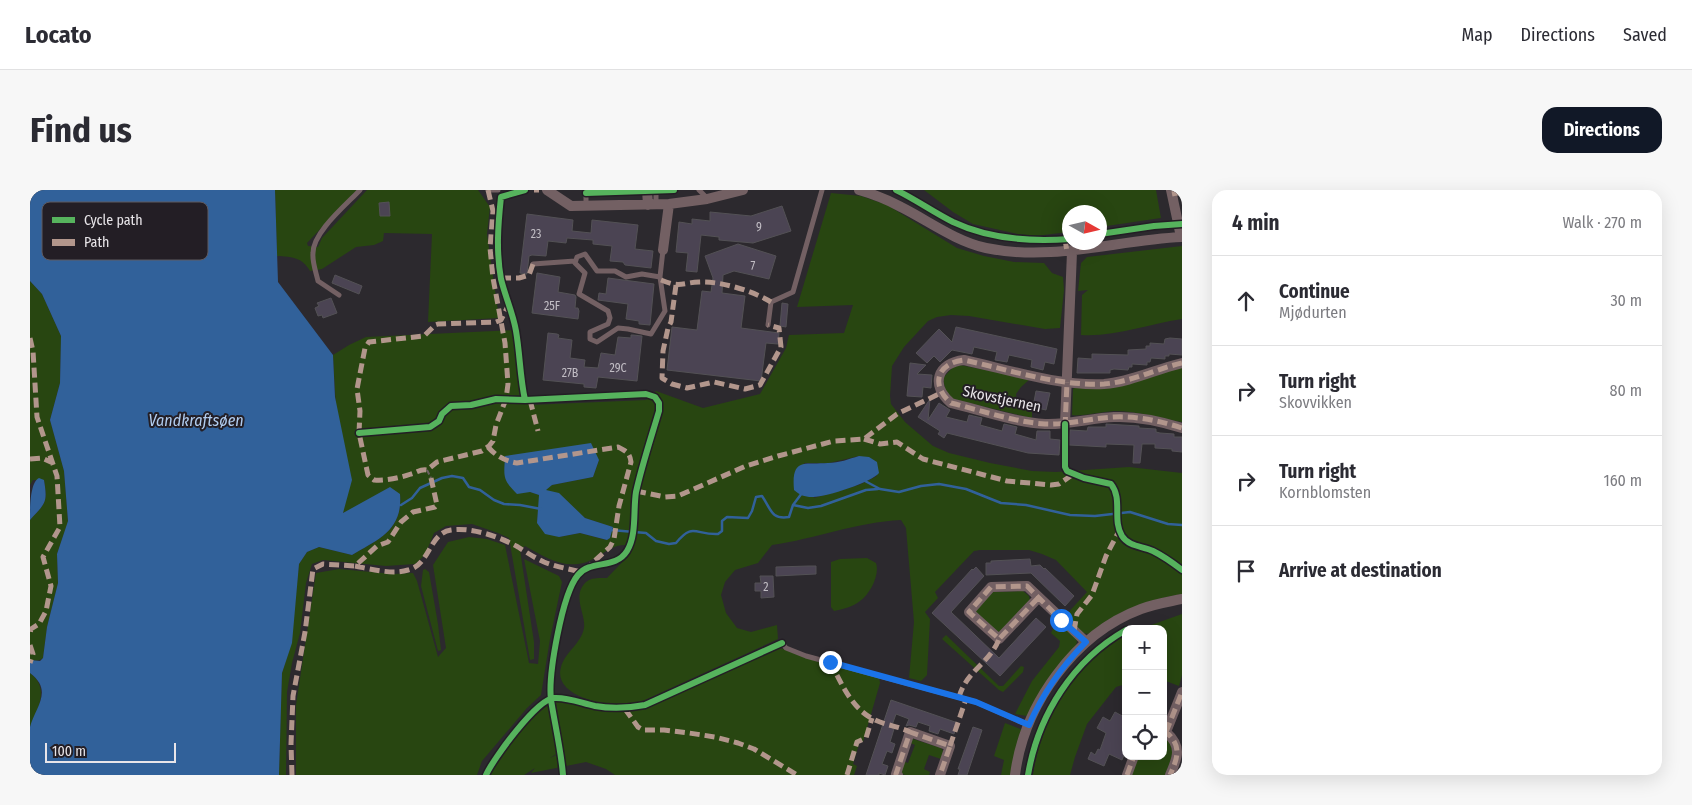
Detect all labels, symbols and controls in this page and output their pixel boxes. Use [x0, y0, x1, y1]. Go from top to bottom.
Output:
text: Locato [25, 21, 91, 49]
text: Map [1461, 24, 1493, 46]
text: Directions [1521, 24, 1595, 46]
text: Saved [1623, 24, 1667, 46]
button: Directions [1542, 107, 1662, 153]
text: Find us [30, 109, 132, 151]
legend [42, 202, 208, 260]
north arrow [1062, 205, 1107, 250]
text: 4 min [1232, 210, 1280, 236]
text: Cycle path [84, 212, 143, 229]
text: Walk · 270 m [1563, 213, 1642, 232]
house number: 9 [756, 220, 762, 234]
house number: 23 [531, 227, 541, 241]
text: Path [84, 234, 109, 251]
house number: 7 [751, 259, 756, 273]
text: Continue [1279, 280, 1350, 303]
icon: ahead [1232, 287, 1260, 315]
text: 30 m [1610, 291, 1642, 310]
house number: 25F [544, 299, 561, 313]
text: Mjødurten [1279, 303, 1347, 322]
house number: 29C [609, 361, 627, 375]
house number: 27B [562, 366, 579, 380]
text: Turn right [1279, 370, 1356, 393]
icon: right [1232, 377, 1260, 405]
text: 80 m [1610, 381, 1642, 400]
street label: Skovstjernen [961, 382, 1043, 416]
text: Skovvikken [1279, 393, 1352, 412]
water label: Vandkraftsøen [148, 411, 244, 430]
text: Turn right [1279, 460, 1356, 483]
icon: right [1232, 467, 1260, 495]
text: 160 m [1603, 471, 1642, 490]
text: Kornblomsten [1279, 483, 1371, 502]
icon: arrive [1232, 557, 1260, 585]
text: Arrive at destination [1279, 559, 1442, 582]
house number: 2 [763, 580, 769, 594]
route start [1050, 609, 1073, 632]
map controls [1122, 625, 1167, 760]
button: + [1122, 625, 1167, 670]
route end [819, 651, 842, 674]
button: − [1122, 670, 1167, 715]
button: locate [1122, 715, 1167, 760]
scale bar [45, 740, 176, 763]
text: 100 m [52, 743, 86, 760]

